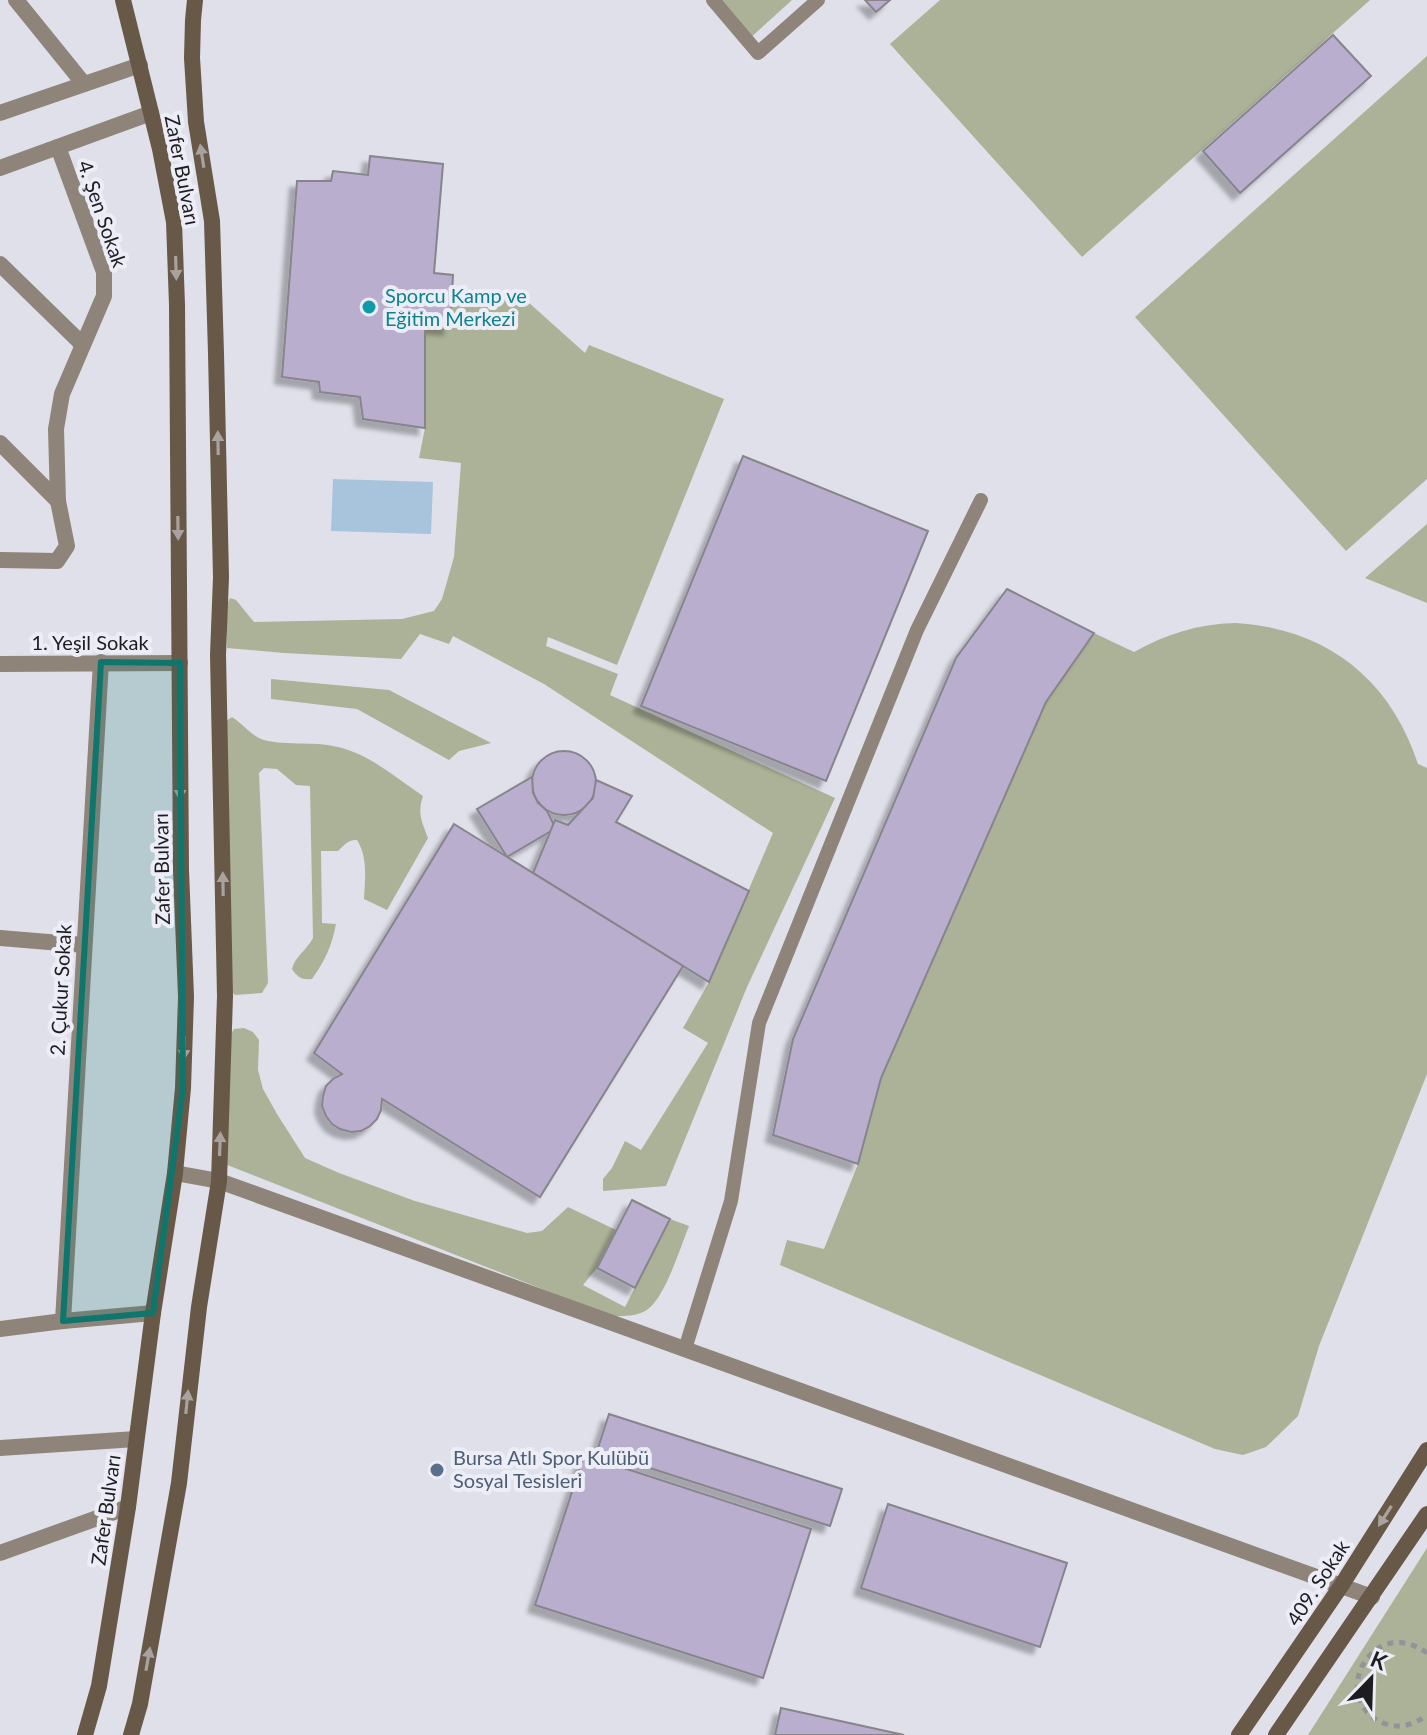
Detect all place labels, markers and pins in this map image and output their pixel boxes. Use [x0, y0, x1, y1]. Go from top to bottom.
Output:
place label: Sporcu Kamp ve Eğitim Merkezi [385, 283, 527, 330]
marker: Sporcu Kamp ve Eğitim Merkezi [360, 298, 378, 316]
place label: Bursa Atlı Spor Kulübü Sosyal Tesisleri [453, 1445, 649, 1492]
marker: Bursa Atlı Spor Kulübü Sosyal Tesisleri [428, 1461, 446, 1479]

